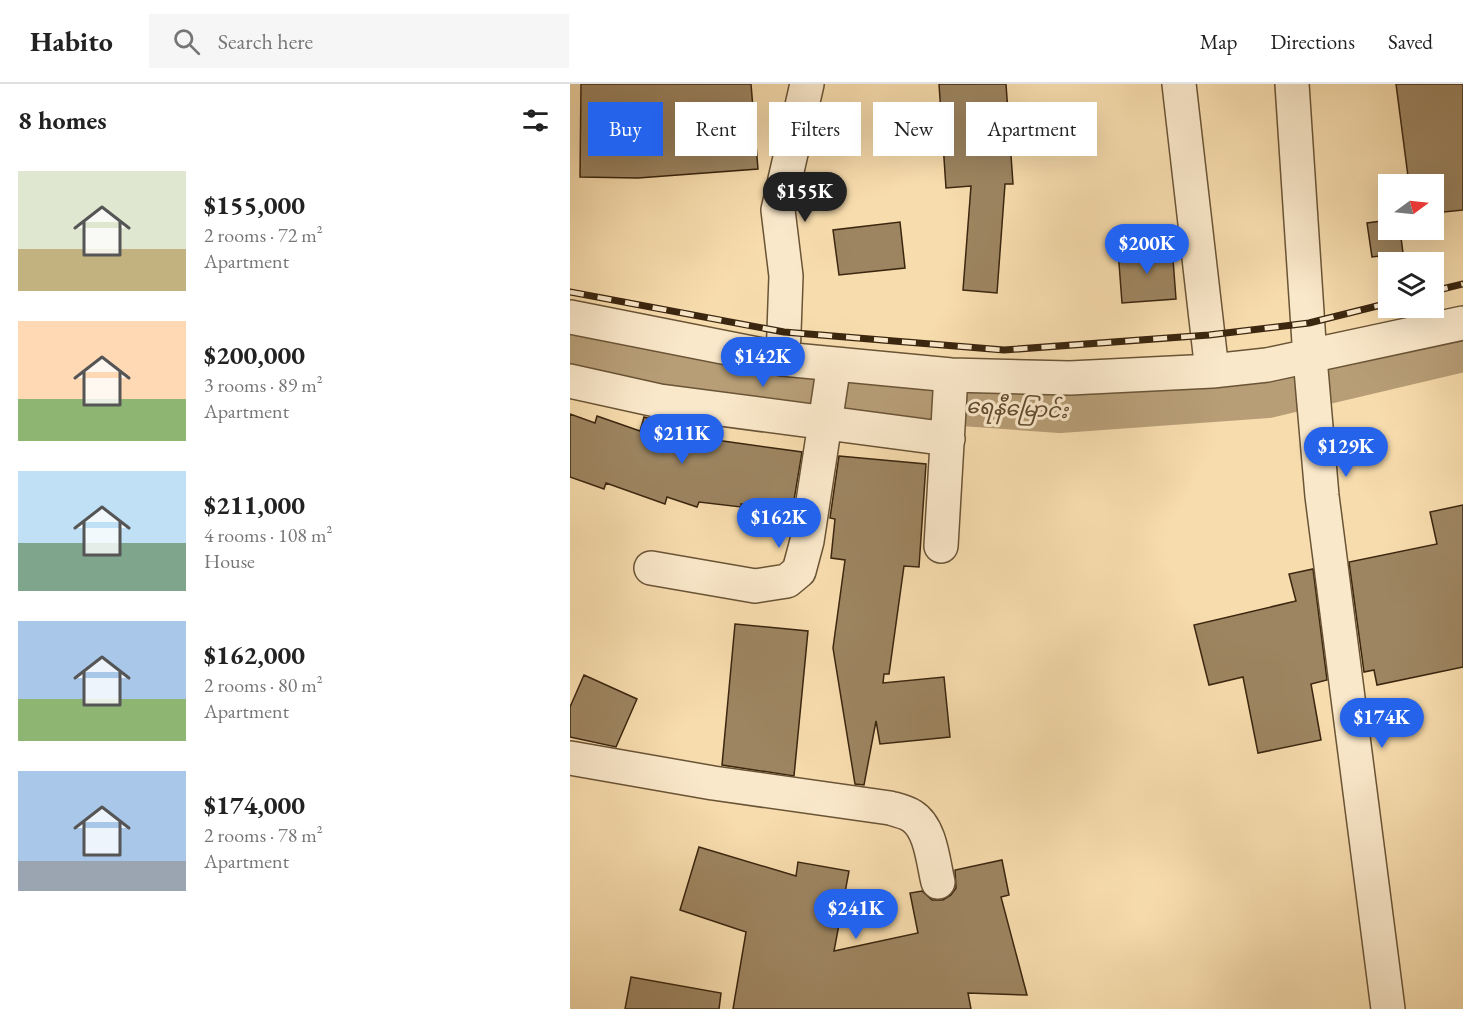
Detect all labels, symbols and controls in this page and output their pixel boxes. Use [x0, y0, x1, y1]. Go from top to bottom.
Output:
search box [149, 14, 569, 68]
text: Habito [30, 23, 113, 59]
icon: search [170, 25, 203, 58]
text: Search here [218, 27, 313, 56]
text: Map [1200, 28, 1237, 55]
text: Directions [1270, 28, 1355, 55]
text: Saved [1388, 28, 1433, 55]
chip: Buy [588, 102, 663, 156]
chip: Rent [675, 102, 757, 156]
chip: Filters [769, 102, 861, 156]
chip: New [873, 102, 954, 156]
chip: Apartment [966, 102, 1097, 156]
text: 8 homes [18, 103, 107, 137]
icon: filters [519, 104, 552, 137]
pin: $155K [763, 172, 847, 223]
north arrow [1378, 174, 1444, 240]
map controls [1378, 174, 1444, 318]
text: $155K [777, 178, 833, 204]
text: $155,000 [204, 188, 305, 222]
icon: home [66, 195, 138, 267]
text: 2 rooms · 72 m² [204, 222, 323, 248]
pin: $200K [1105, 224, 1189, 275]
text: $200K [1119, 230, 1175, 256]
text: Apartment [204, 248, 289, 274]
button: layers [1378, 252, 1444, 318]
pin: $142K [721, 337, 805, 388]
text: $200,000 [204, 338, 305, 372]
text: $142K [735, 343, 791, 369]
icon: home [66, 345, 138, 417]
text: 3 rooms · 89 m² [204, 372, 323, 398]
water label: ရေနီမြောင်း [965, 391, 1070, 428]
text: Apartment [204, 398, 289, 424]
pin: $211K [640, 414, 724, 465]
text: $211K [654, 420, 710, 446]
pin: $129K [1304, 427, 1388, 478]
text: $129K [1318, 433, 1374, 459]
text: $211,000 [204, 488, 305, 522]
icon: home [66, 495, 138, 567]
pin: $162K [737, 498, 821, 549]
text: $162K [751, 504, 807, 530]
text: 4 rooms · 108 m² [204, 522, 332, 548]
text: House [204, 548, 255, 574]
text: $162,000 [204, 638, 305, 672]
icon: home [66, 645, 138, 717]
text: 2 rooms · 80 m² [204, 672, 323, 698]
text: Apartment [204, 698, 289, 724]
pin: $174K [1340, 698, 1424, 749]
text: $174K [1354, 704, 1410, 730]
text: $174,000 [204, 788, 305, 822]
icon: home [66, 795, 138, 867]
text: 2 rooms · 78 m² [204, 822, 323, 848]
text: Apartment [204, 848, 289, 874]
pin: $241K [814, 889, 898, 940]
text: $241K [828, 895, 884, 921]

